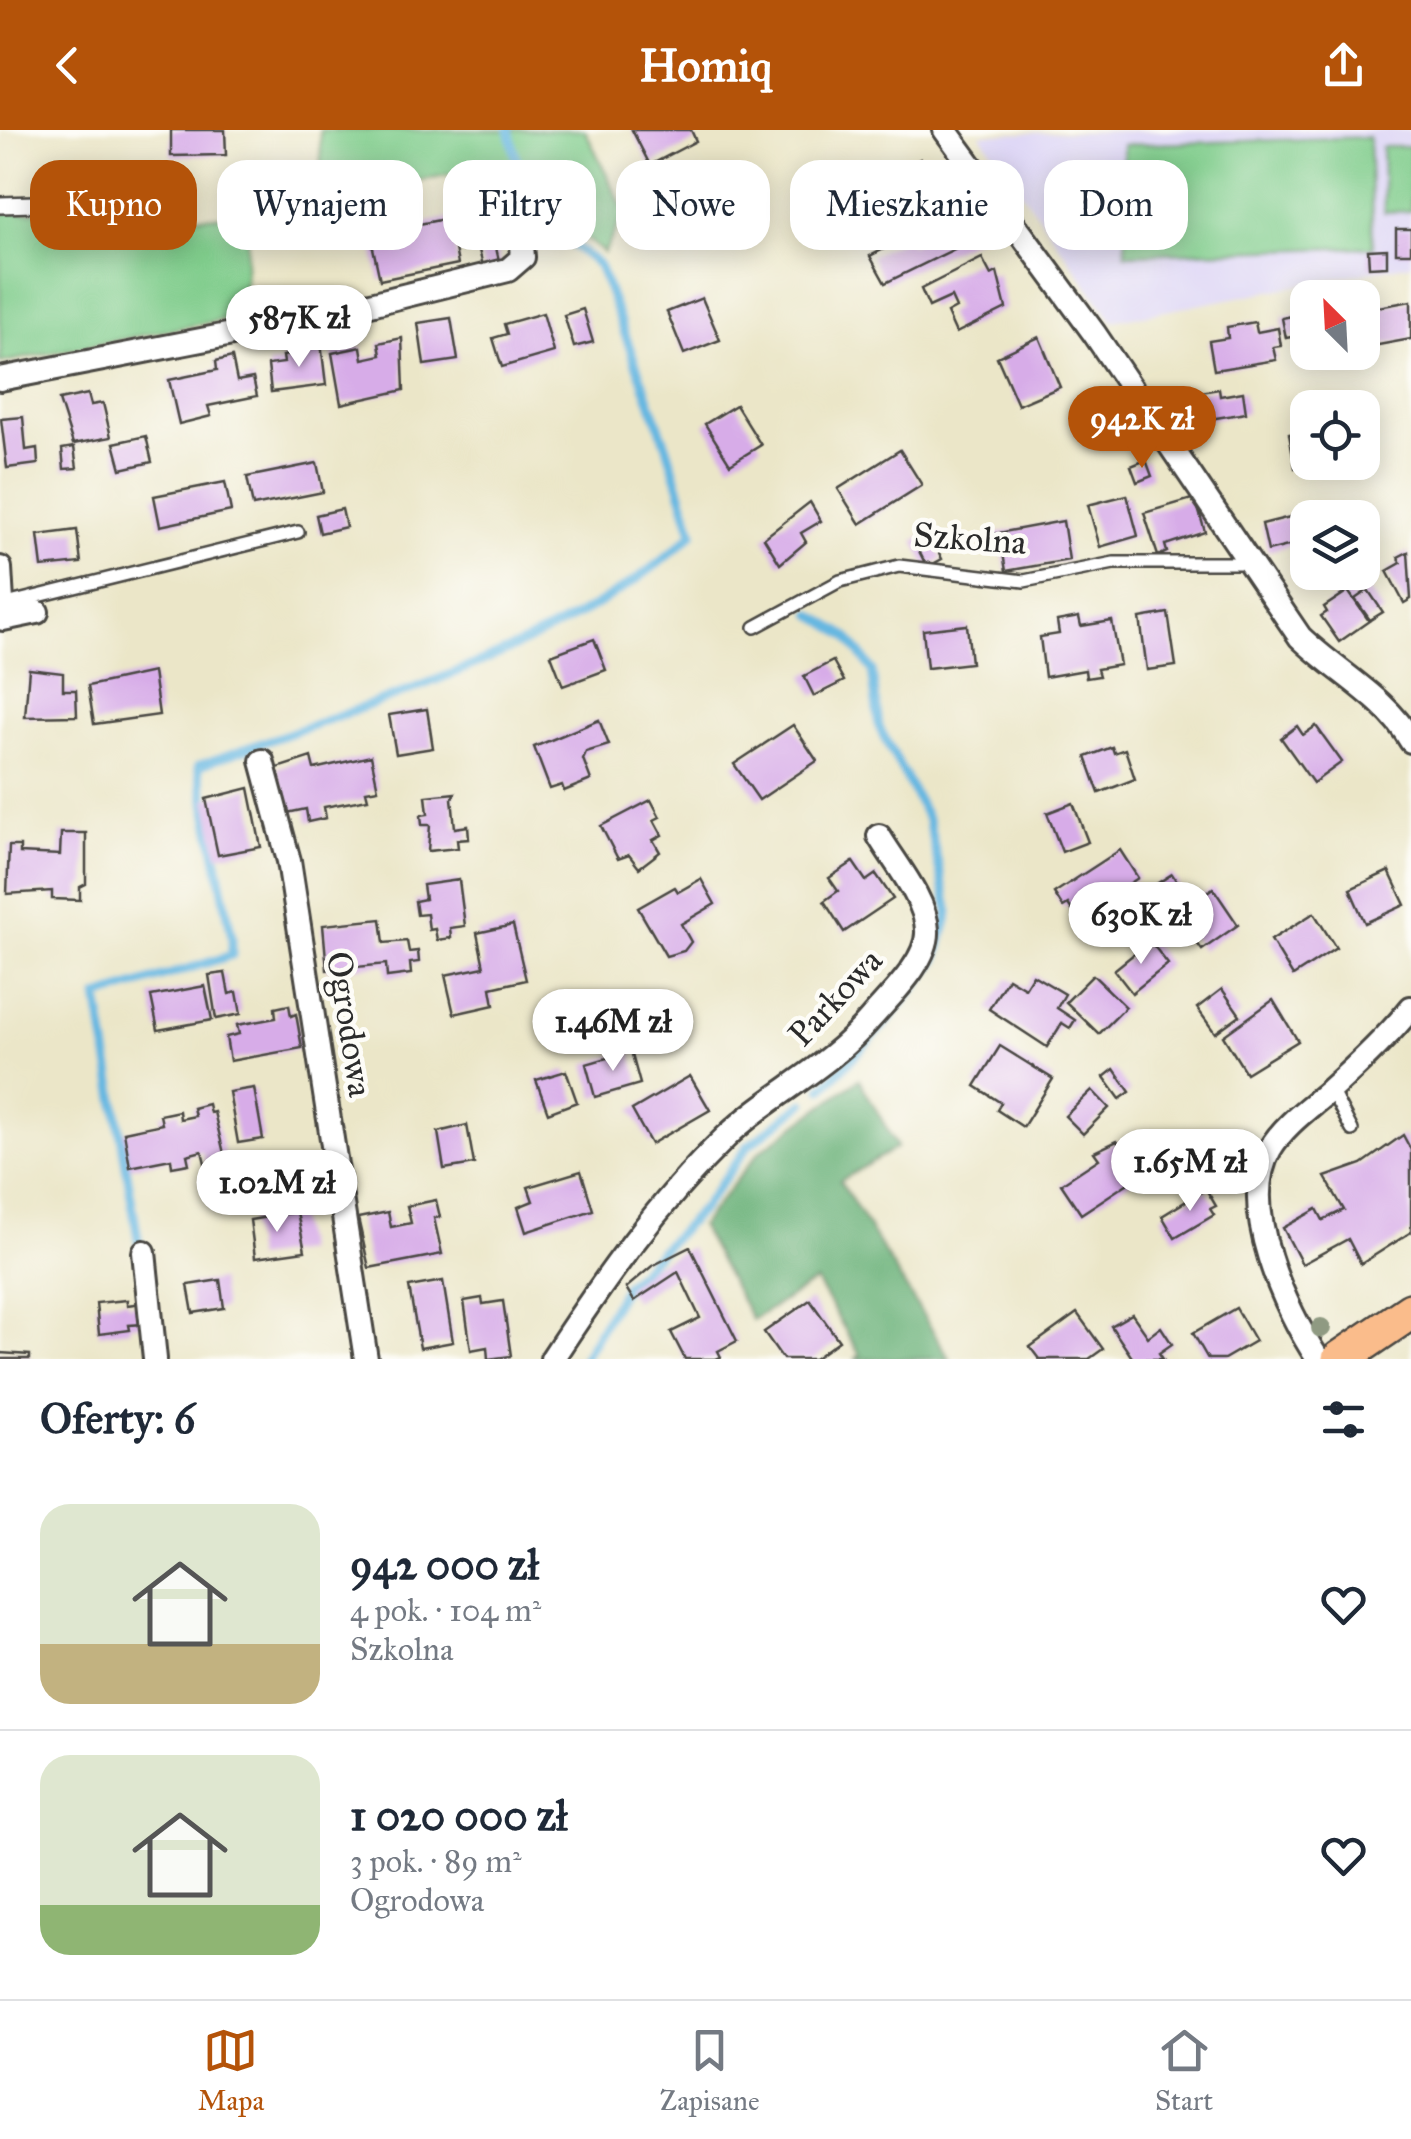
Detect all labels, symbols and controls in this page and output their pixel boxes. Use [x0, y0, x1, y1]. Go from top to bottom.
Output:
icon: back [40, 38, 95, 93]
text: Homiq [639, 38, 772, 93]
icon: share [1316, 38, 1371, 93]
chip: Kupno [30, 160, 197, 250]
chip: Wynajem [217, 160, 423, 250]
chip: Filtry [443, 160, 596, 250]
chip: Nowe [616, 160, 770, 250]
chip: Mieszkanie [790, 160, 1024, 250]
chip: Dom [1044, 160, 1188, 250]
north arrow [1290, 280, 1380, 370]
map controls [1290, 280, 1380, 590]
pin: 587K zł [207, 285, 391, 370]
text: 587K zł [248, 298, 350, 337]
pin: 942K zł [1050, 386, 1234, 471]
button: locate [1290, 390, 1380, 480]
text: 942K zł [1090, 399, 1194, 438]
button: layers [1290, 500, 1380, 590]
street label: Szkolna [912, 513, 1028, 564]
pin: 630K zł [1049, 882, 1233, 967]
text: 630K zł [1091, 895, 1191, 934]
street label: Parkowa [779, 939, 892, 1055]
street label: Ogrodowa [317, 948, 382, 1100]
pin: 1.46M zł [510, 989, 716, 1074]
text: 1.46M zł [554, 1002, 672, 1041]
pin: 1.65M zł [1087, 1129, 1293, 1214]
text: 1.65M zł [1133, 1142, 1247, 1181]
pin: 1.02M zł [174, 1150, 380, 1235]
text: 1.02M zł [218, 1163, 336, 1202]
icon: filters [1316, 1392, 1371, 1447]
text: Oferty: 6 [40, 1393, 195, 1445]
text: 942 000 zł [350, 1539, 539, 1591]
icon: home [120, 1544, 240, 1664]
icon: heart [1316, 1577, 1371, 1632]
text: 4 pok. · 104 m² [350, 1591, 541, 1630]
text: Szkolna [350, 1630, 453, 1669]
text: 1 020 000 zł [350, 1790, 567, 1842]
icon: home [120, 1795, 240, 1915]
icon: heart [1316, 1828, 1371, 1883]
text: 3 pok. · 89 m² [350, 1842, 521, 1881]
text: Ogrodowa [350, 1881, 484, 1920]
tab: Mapa [198, 2023, 264, 2118]
tab: Zapisane [660, 2023, 760, 2118]
tab: Start [1155, 2023, 1213, 2118]

